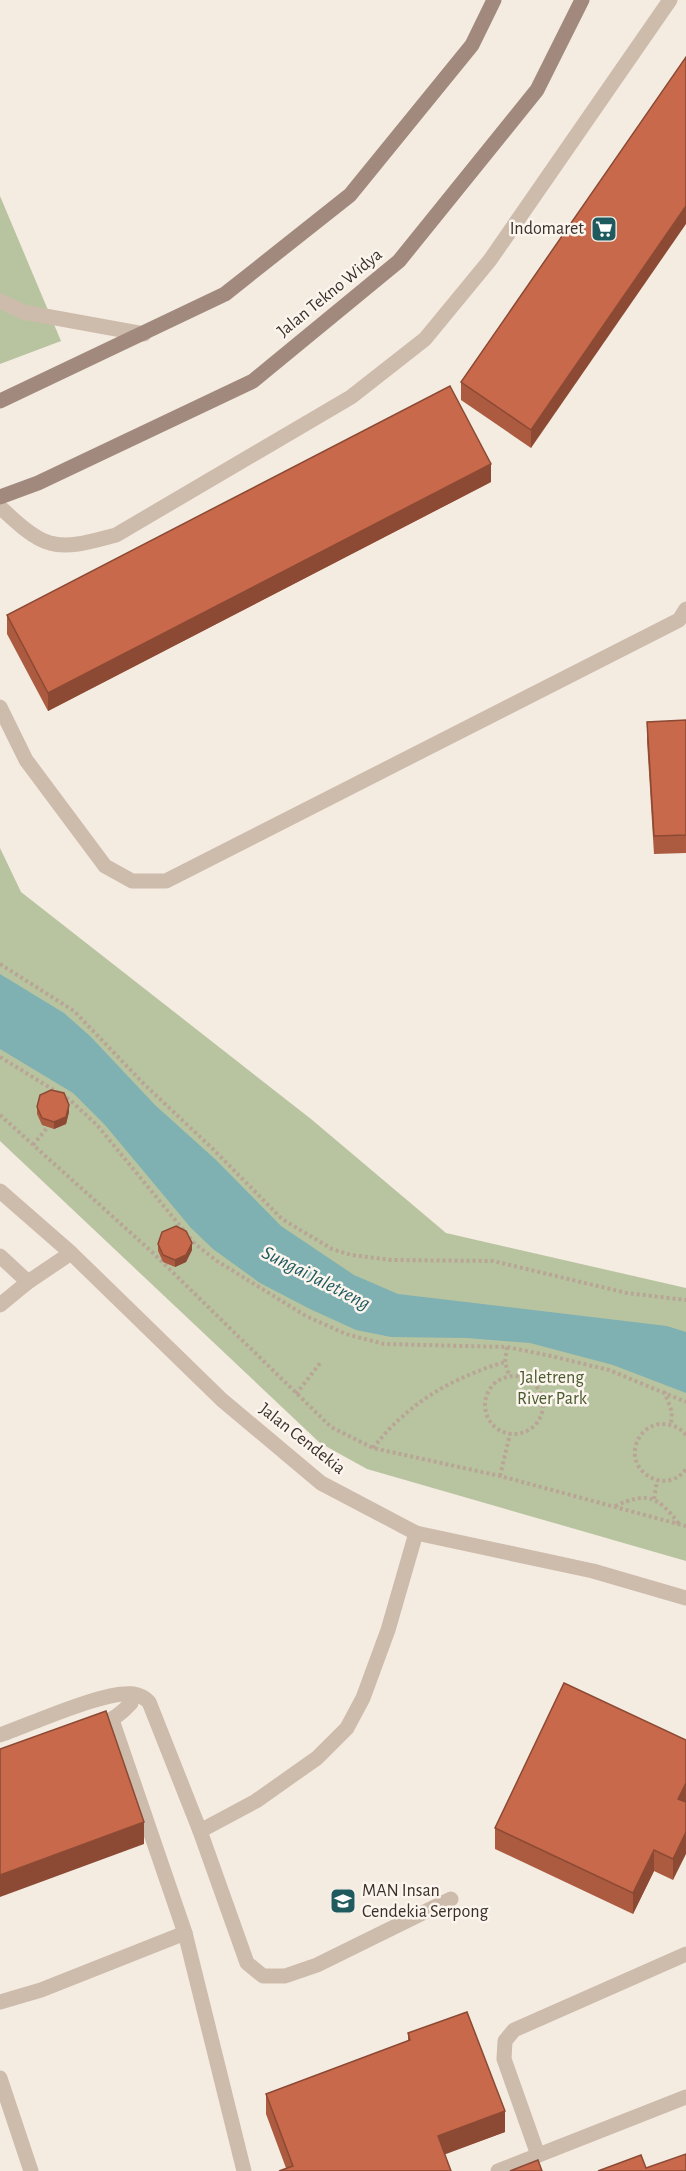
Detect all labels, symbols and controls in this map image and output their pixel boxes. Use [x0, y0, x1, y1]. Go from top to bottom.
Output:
supermarket icon: Indomaret [589, 214, 619, 244]
place label: Indomaret [510, 220, 584, 238]
street label: Jalan Tekno Widya [274, 245, 386, 341]
water label: Sungai Jaletreng [259, 1242, 373, 1314]
park label: Jaletreng River Park [517, 1369, 588, 1408]
street label: Jalan Cendekia [256, 1400, 348, 1478]
place label: MAN Insan Cendekia Serpong [362, 1882, 488, 1921]
school or university icon: MAN Insan Cendekia Serpong [328, 1886, 358, 1916]

